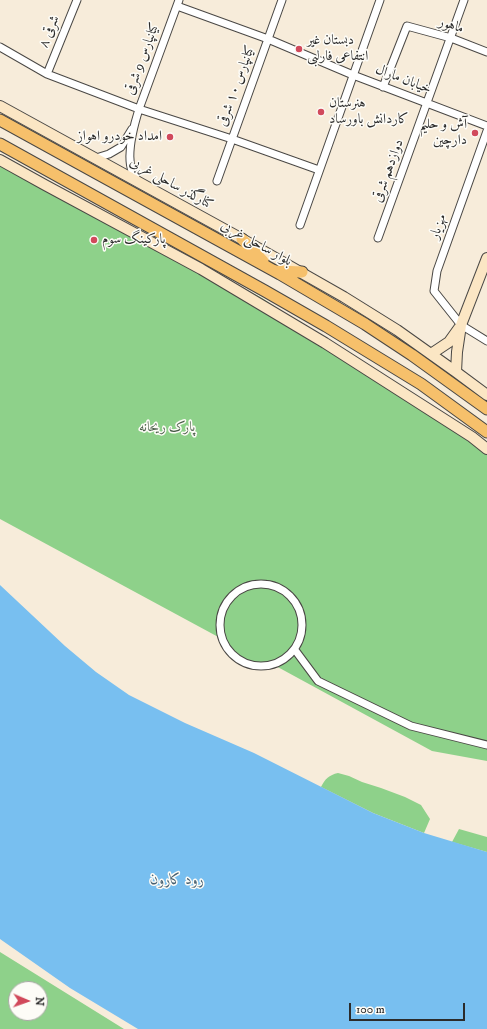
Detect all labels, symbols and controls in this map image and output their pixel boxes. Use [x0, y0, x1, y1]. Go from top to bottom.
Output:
street label: ۸ شرقی [36, 13, 64, 51]
street label: ماهور [436, 14, 466, 38]
street label: کیانپارس 9 شرقی [122, 21, 164, 97]
place label: دبستان غیر انتفاعی فارلبی [307, 33, 368, 66]
street label: کیانپارس ۱۰ شرقی [215, 43, 259, 129]
marker: دبستان غیر انتفاعی فارلبی [294, 44, 304, 54]
street label: خیابان مارال [373, 62, 433, 98]
place label: هنرستان کاردانش باورساد [329, 96, 409, 128]
marker: هنرستان کاردانش باورساد [316, 107, 326, 117]
place label: آش و حلیم دارچین [419, 117, 467, 150]
marker: آش و حلیم دارچین [470, 128, 480, 138]
place label: امداد خودرو اهواز [77, 129, 162, 145]
marker: امداد خودرو اهواز [165, 132, 175, 142]
street label: دوازدهم شرقی [370, 137, 408, 205]
street label: کنارگذر ساحلی غربی [126, 154, 216, 214]
street label: مهزیار [427, 212, 451, 242]
street label: بلوار ساحلی غربی [217, 217, 295, 271]
place label: پارکینگ سوم [102, 232, 165, 248]
marker: پارکینگ سوم [89, 235, 99, 245]
park label: پارک ریحانه [139, 420, 195, 436]
water label: رود کارون [150, 872, 204, 890]
north arrow [8, 981, 48, 1021]
scale bar [351, 995, 467, 1021]
text: N [32, 997, 46, 1006]
text: 100 m [356, 1002, 385, 1017]

